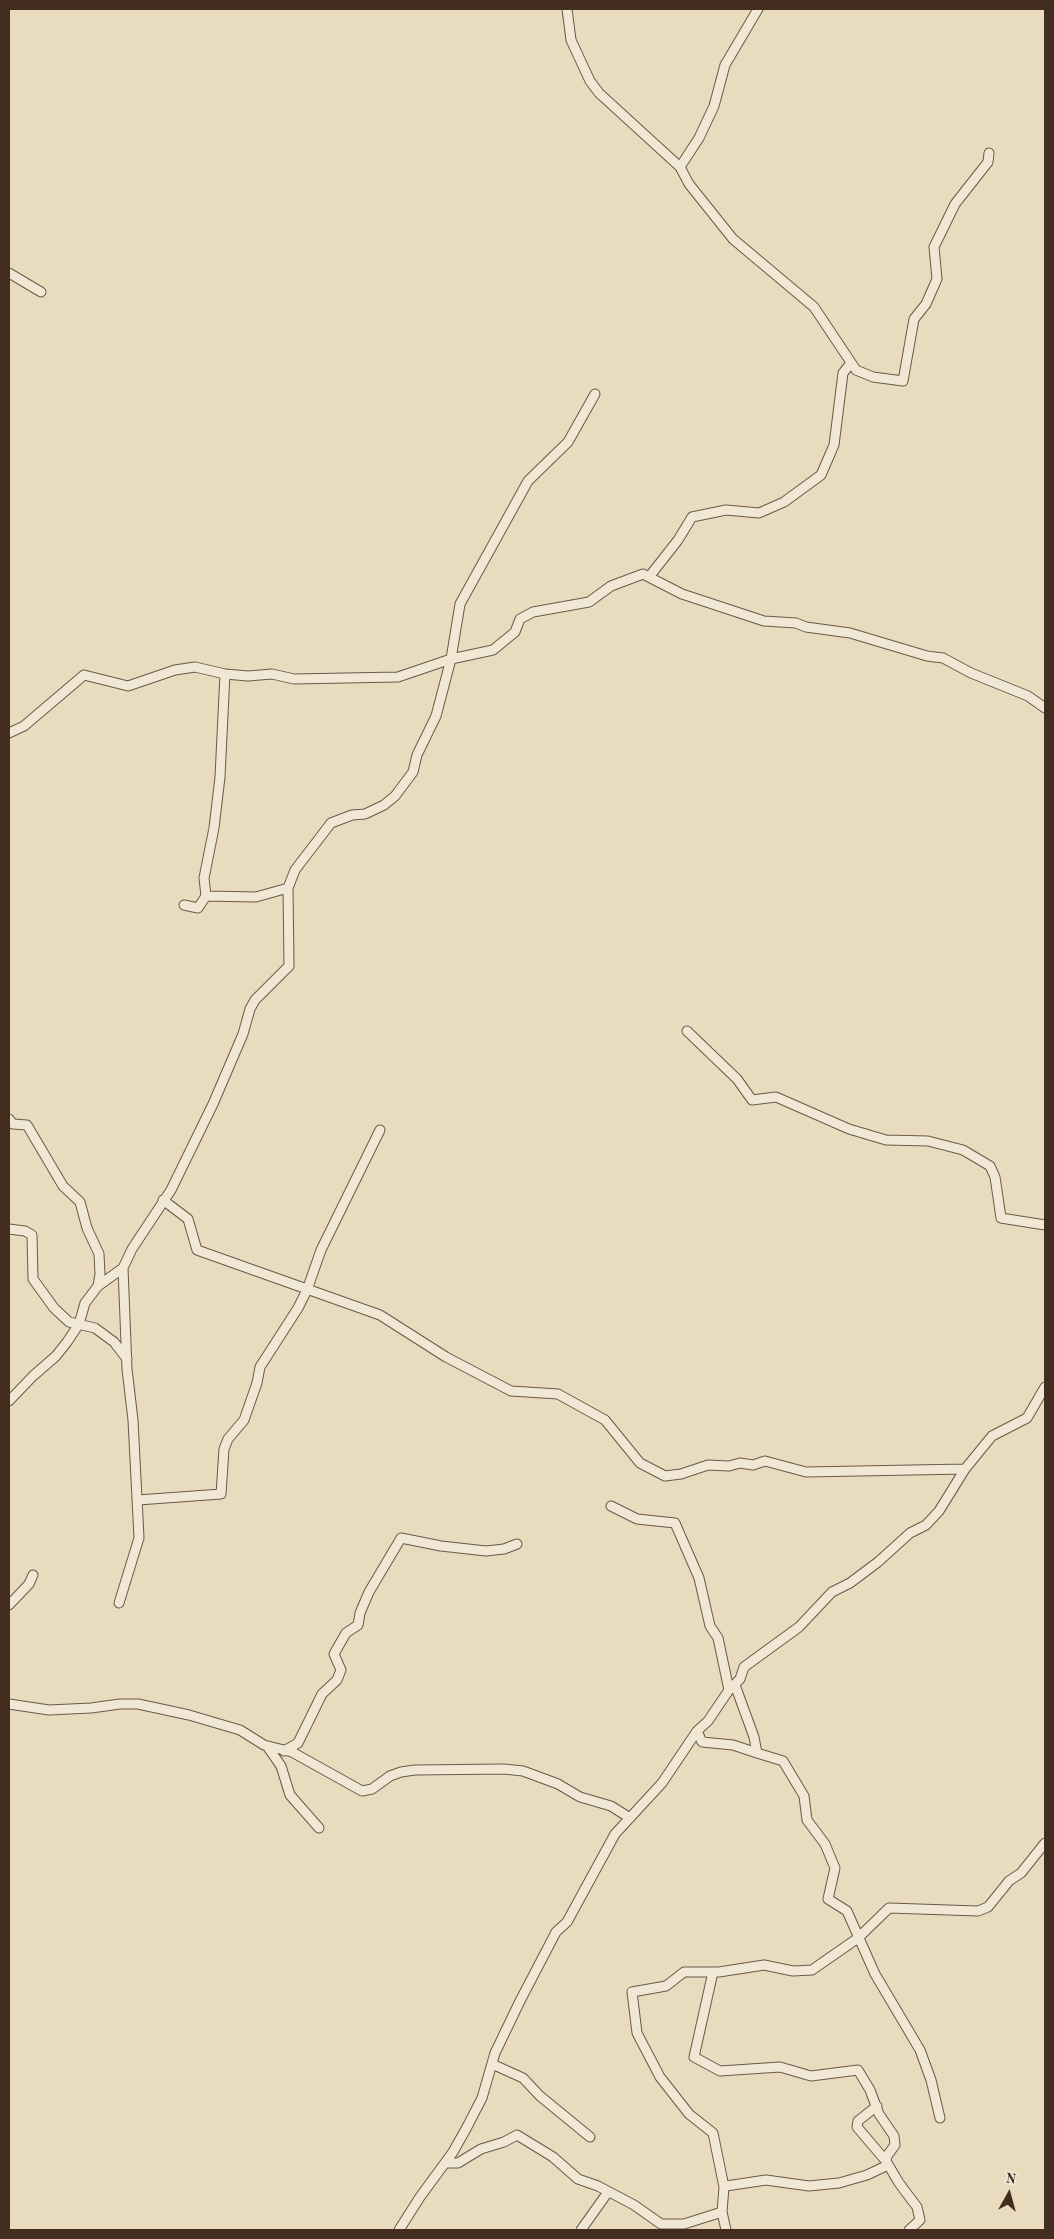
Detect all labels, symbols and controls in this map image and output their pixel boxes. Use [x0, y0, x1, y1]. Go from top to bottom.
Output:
north arrow [984, 2169, 1034, 2219]
text: N [1005, 2172, 1017, 2187]

